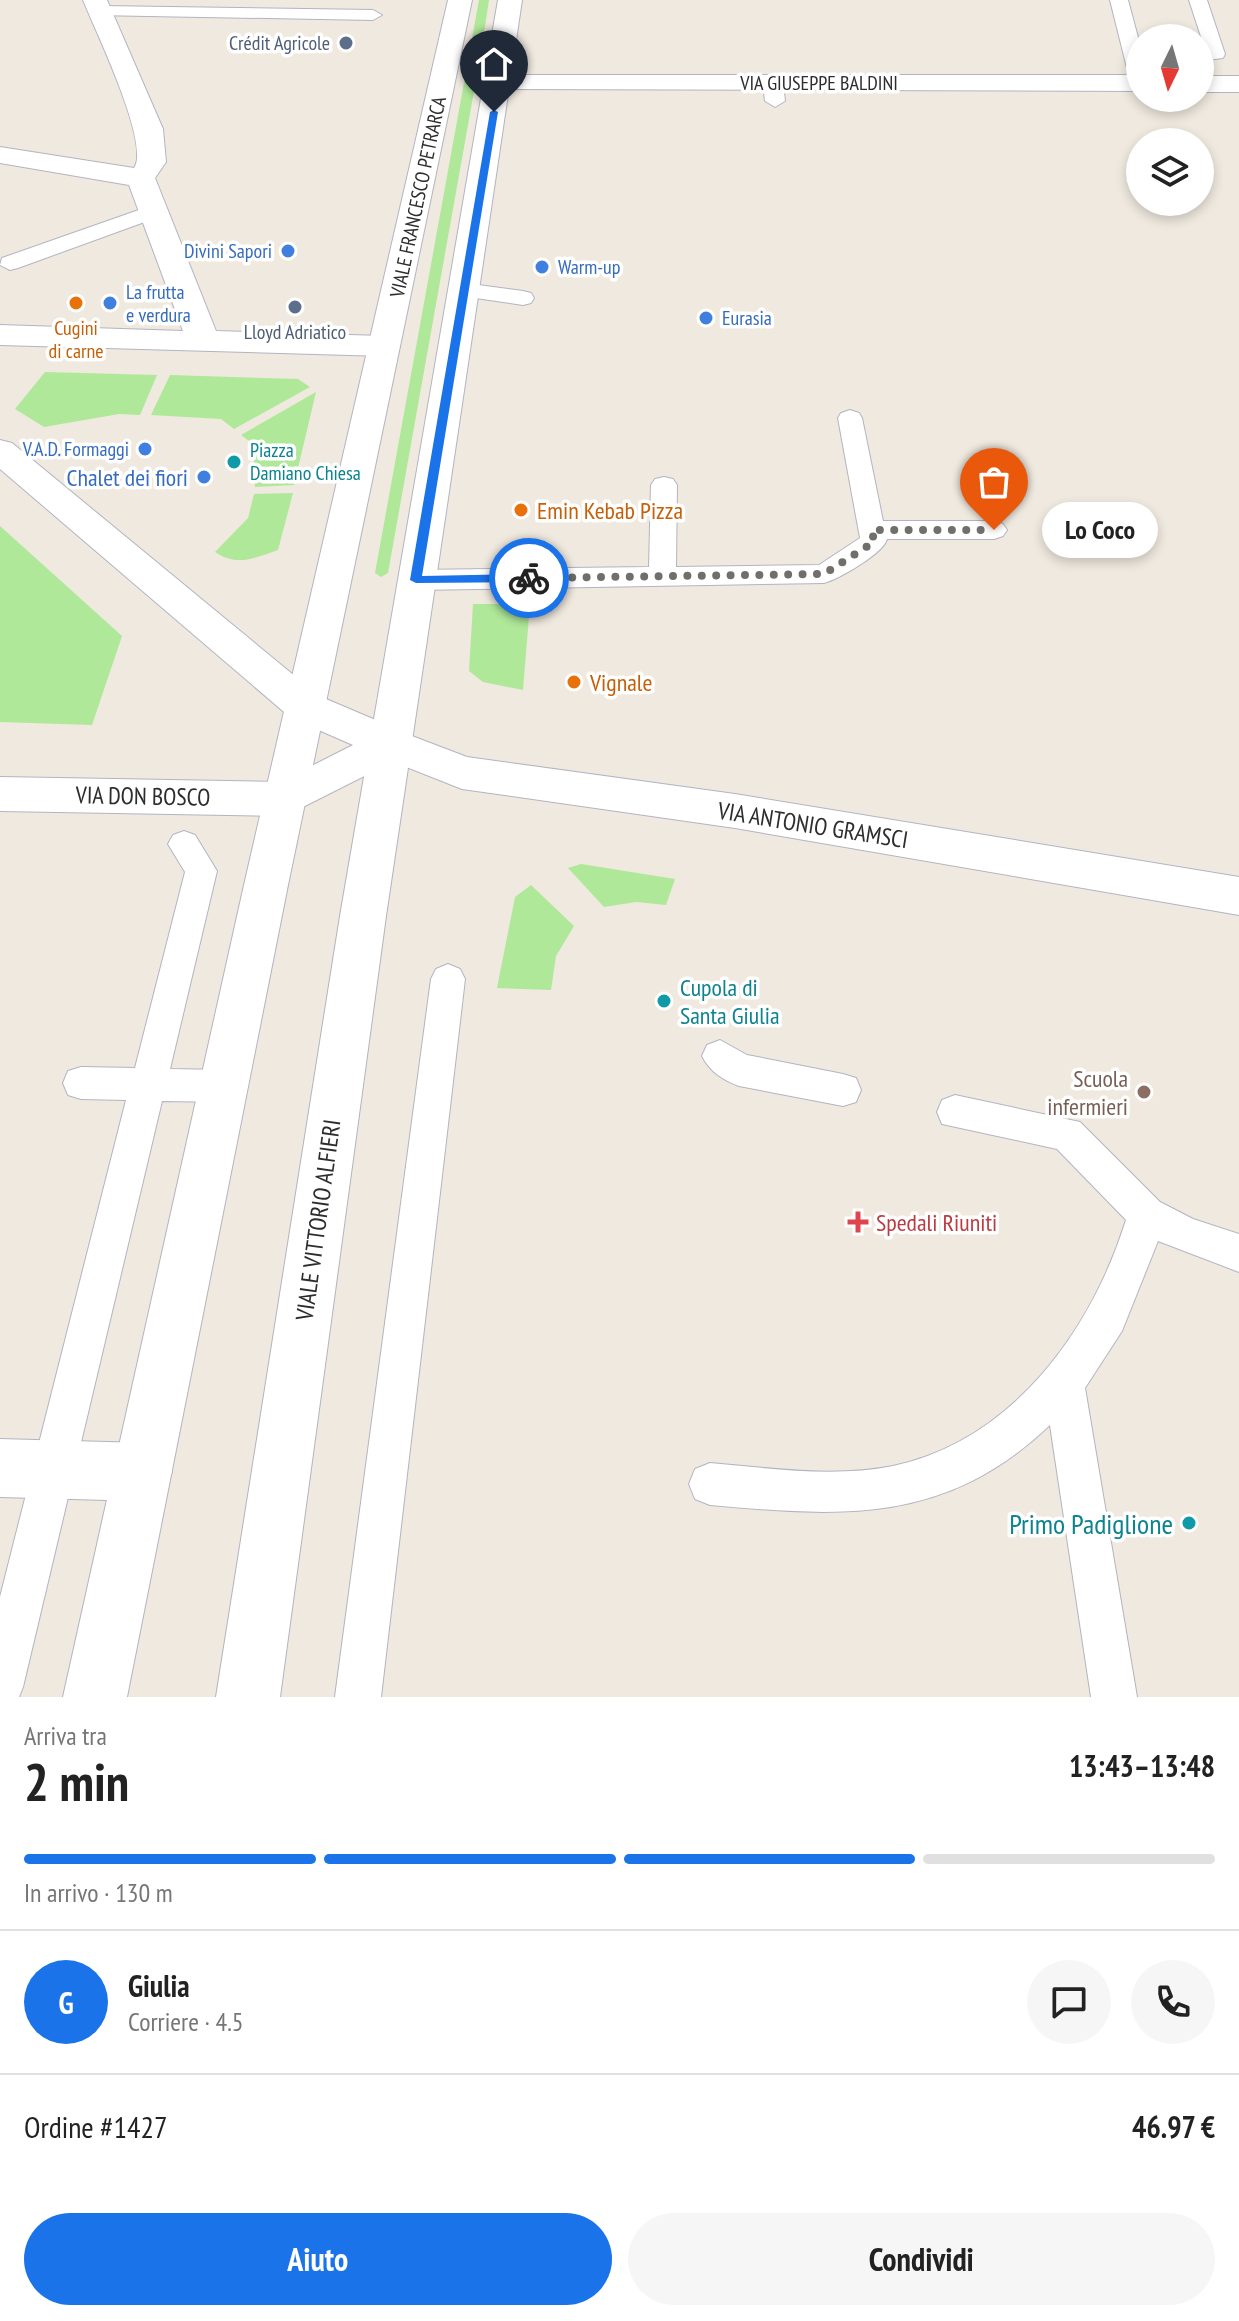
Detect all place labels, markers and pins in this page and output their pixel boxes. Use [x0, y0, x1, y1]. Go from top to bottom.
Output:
place label: Crédit Agricole [229, 30, 330, 56]
pin [460, 30, 528, 112]
marker: Crédit Agricole [337, 34, 355, 52]
place label: Divini Sapori [184, 238, 272, 264]
marker: Divini Sapori [279, 242, 297, 260]
place label: Warm-up [558, 254, 620, 280]
marker: Warm-up [533, 258, 551, 276]
place label: La frutta e verdura [126, 279, 191, 328]
marker: Cugini di carne [67, 294, 85, 312]
marker: La frutta e verdura [101, 294, 119, 312]
marker: Lloyd Adriatico [286, 298, 304, 316]
place label: Eurasia [722, 305, 772, 331]
marker: Eurasia [697, 309, 715, 327]
place label: Cugini di carne [49, 315, 103, 364]
place label: Lloyd Adriatico [244, 319, 346, 345]
place label: V.A.D. Formaggi [22, 436, 129, 462]
place label: Piazza Damiano Chiesa [250, 437, 361, 486]
marker: V.A.D. Formaggi [136, 440, 154, 458]
pin [960, 448, 1028, 530]
marker: Piazza Damiano Chiesa [225, 453, 243, 471]
place label: Chalet dei fiori [66, 462, 188, 493]
marker: Chalet dei fiori [195, 468, 213, 486]
place label: Emin Kebab Pizza [537, 495, 683, 526]
marker: Emin Kebab Pizza [512, 501, 530, 519]
callout: Lo Coco [1042, 502, 1158, 558]
place label: Vignale [589, 667, 652, 698]
marker: Vignale [565, 673, 583, 691]
place label: Cupola di Santa Giulia [680, 972, 780, 1031]
marker: Cupola di Santa Giulia [655, 992, 673, 1010]
place label: Scuola infermieri [1047, 1063, 1128, 1122]
marker: Scuola infermieri [1135, 1083, 1153, 1101]
place label: Spedali Riuniti [876, 1207, 997, 1238]
marker: Spedali Riuniti [847, 1211, 869, 1233]
place label: Primo Padiglione [1009, 1505, 1173, 1542]
marker: Primo Padiglione [1180, 1514, 1198, 1532]

